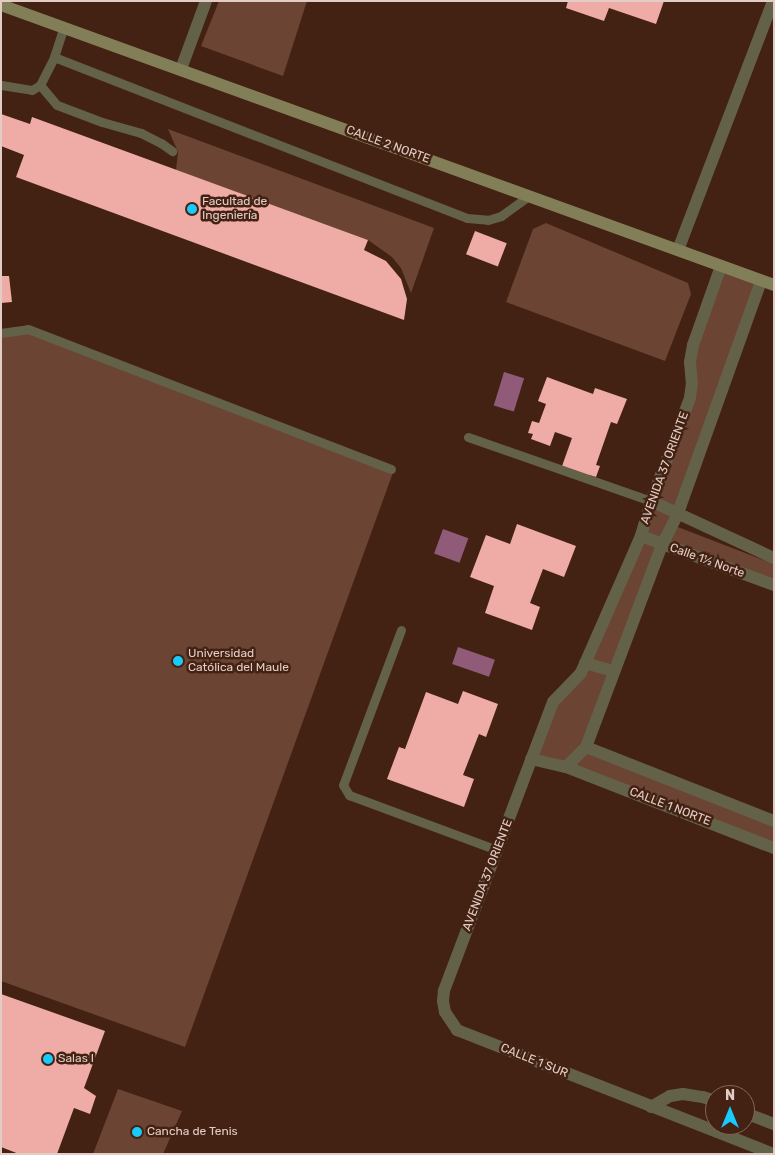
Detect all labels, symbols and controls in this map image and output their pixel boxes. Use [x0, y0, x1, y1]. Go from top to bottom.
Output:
street label: CALLE 2 NORTE [344, 123, 432, 167]
place label: Facultad de Ingeniería [202, 195, 267, 223]
marker: Facultad de Ingeniería [186, 203, 198, 215]
street label: AVENIDA 37 ORIENTE [638, 410, 692, 526]
street label: Calle 1½ Norte [668, 541, 746, 581]
place label: Universidad Católica del Maule [188, 647, 289, 675]
marker: Universidad Católica del Maule [172, 655, 184, 667]
street label: CALLE 1 NORTE [627, 785, 713, 829]
street label: AVENIDA 37 ORIENTE [460, 817, 516, 933]
street label: CALLE 1 SUR [498, 1041, 570, 1081]
place label: Salas I [58, 1052, 94, 1066]
marker: Salas I [42, 1053, 54, 1065]
north arrow [705, 1085, 755, 1135]
text: N [725, 1087, 735, 1104]
place label: Cancha de Tenis [147, 1125, 238, 1139]
marker: Cancha de Tenis [131, 1126, 143, 1138]

